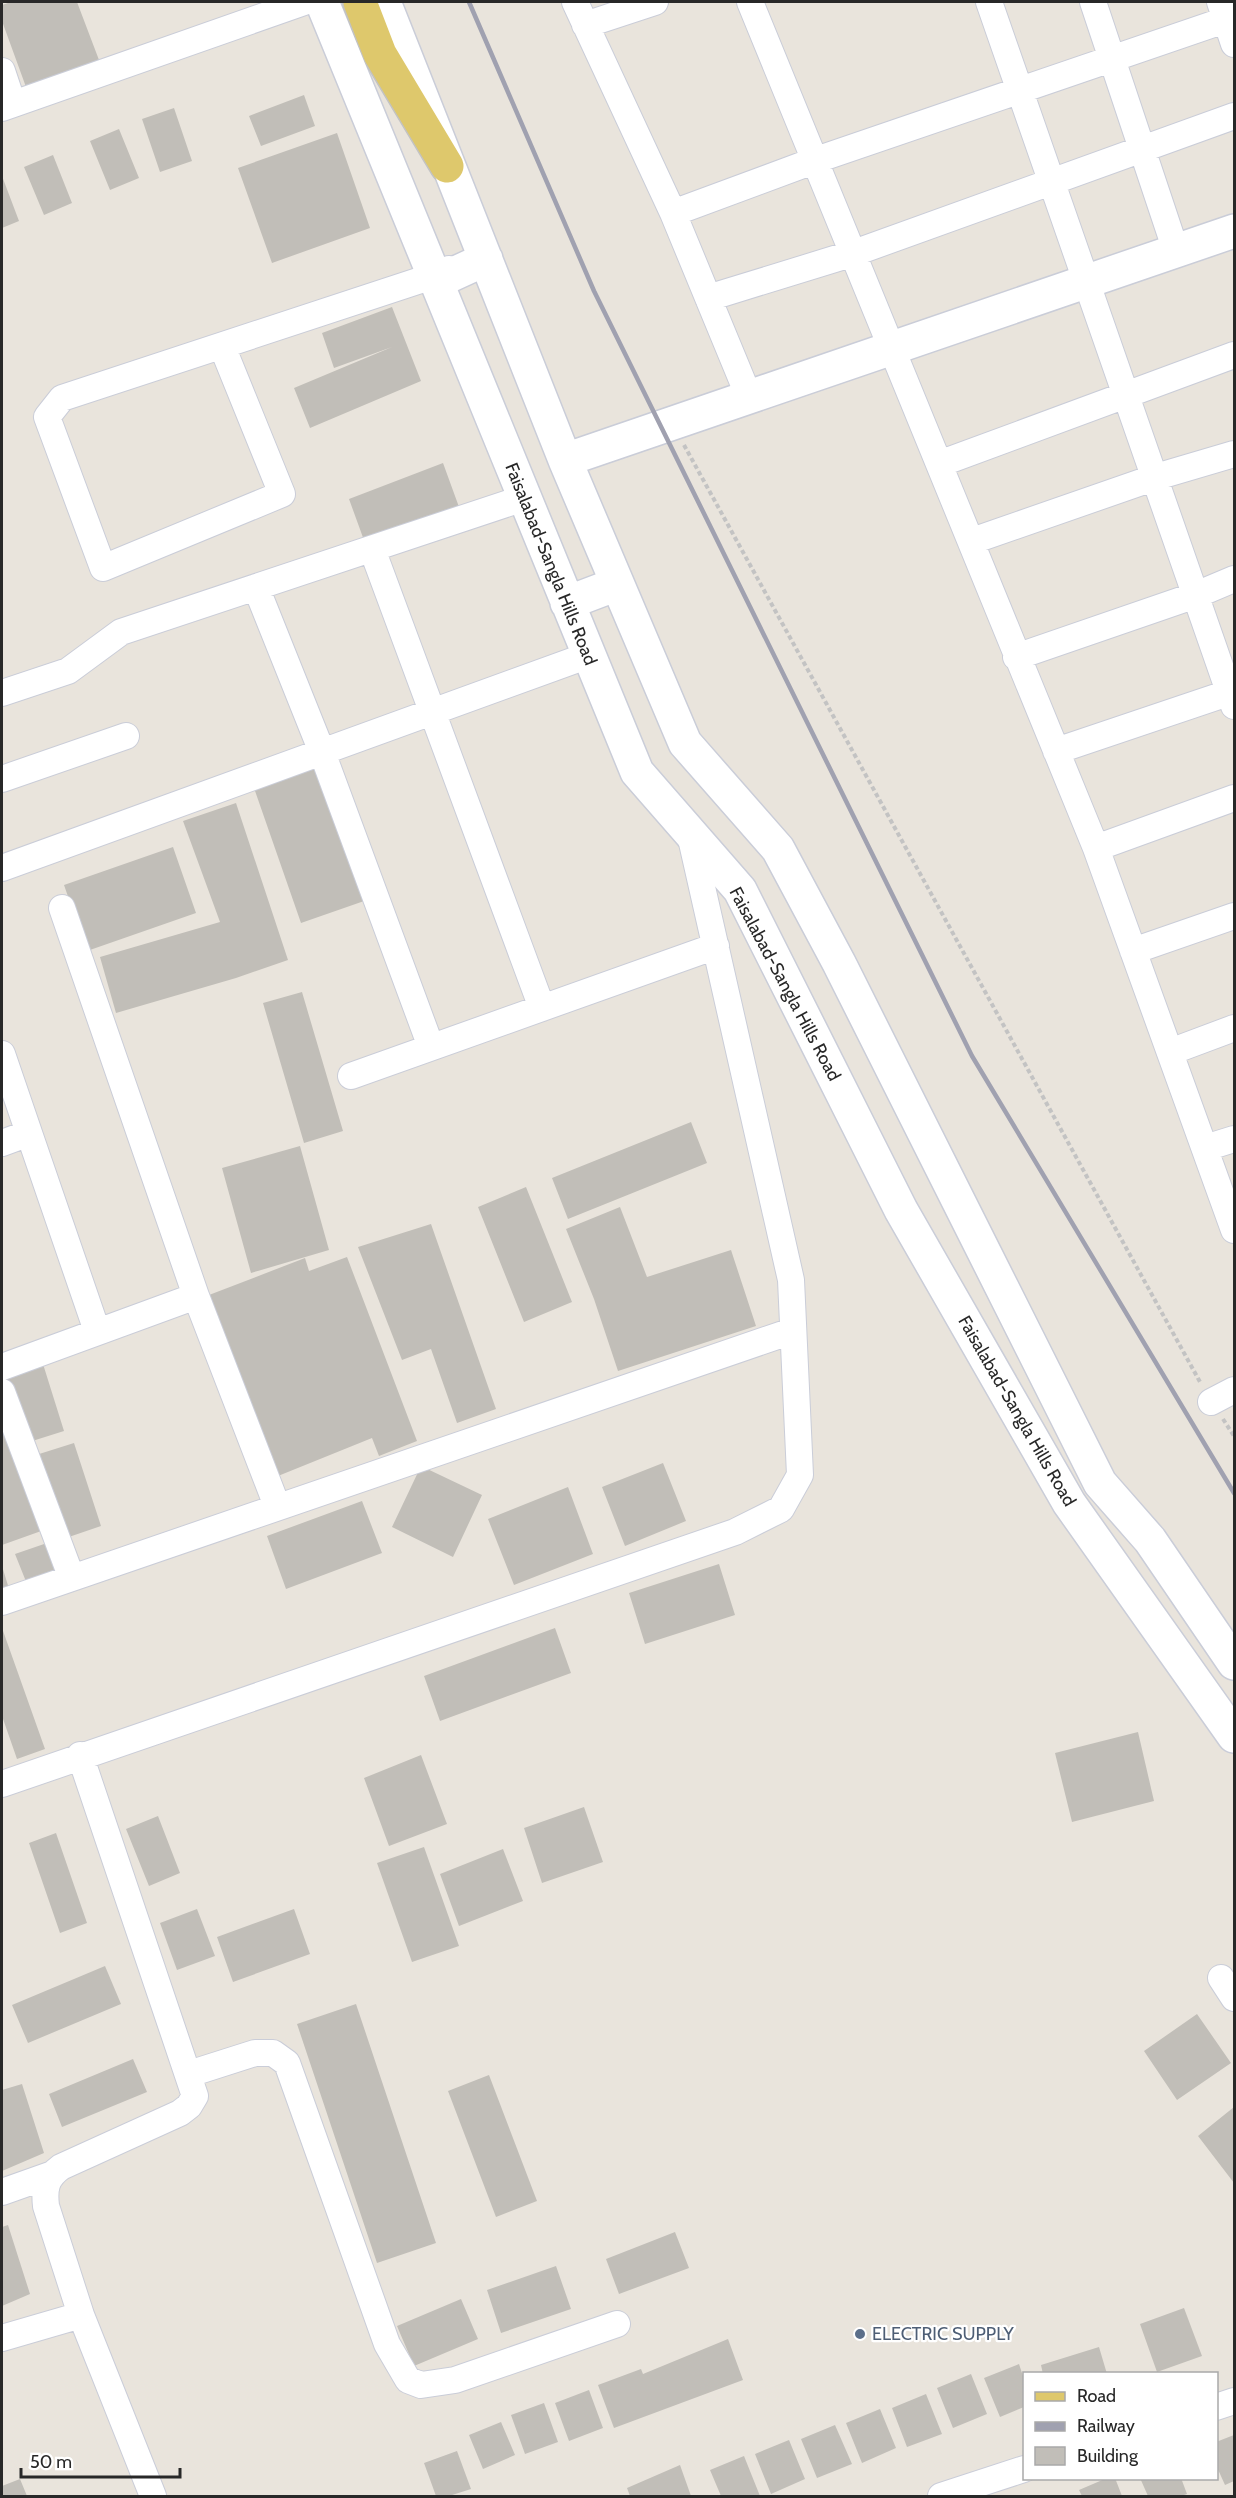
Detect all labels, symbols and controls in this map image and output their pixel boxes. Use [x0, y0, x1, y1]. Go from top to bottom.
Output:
street label: Faisalabad-Sangla Hills Road [500, 460, 602, 668]
street label: Faisalabad-Sangla Hills Road [724, 883, 846, 1085]
street label: Faisalabad-Sangla Hills Road [953, 1312, 1081, 1510]
place label: ELECTRIC SUPPLY [872, 2323, 1014, 2345]
marker: ELECTRIC SUPPLY [853, 2327, 867, 2341]
legend [1023, 2372, 1218, 2480]
text: Road [1077, 2385, 1116, 2407]
text: Railway [1077, 2415, 1135, 2437]
scale bar [21, 2441, 180, 2479]
text: Building [1077, 2445, 1139, 2467]
text: 50 m [30, 2451, 72, 2473]

